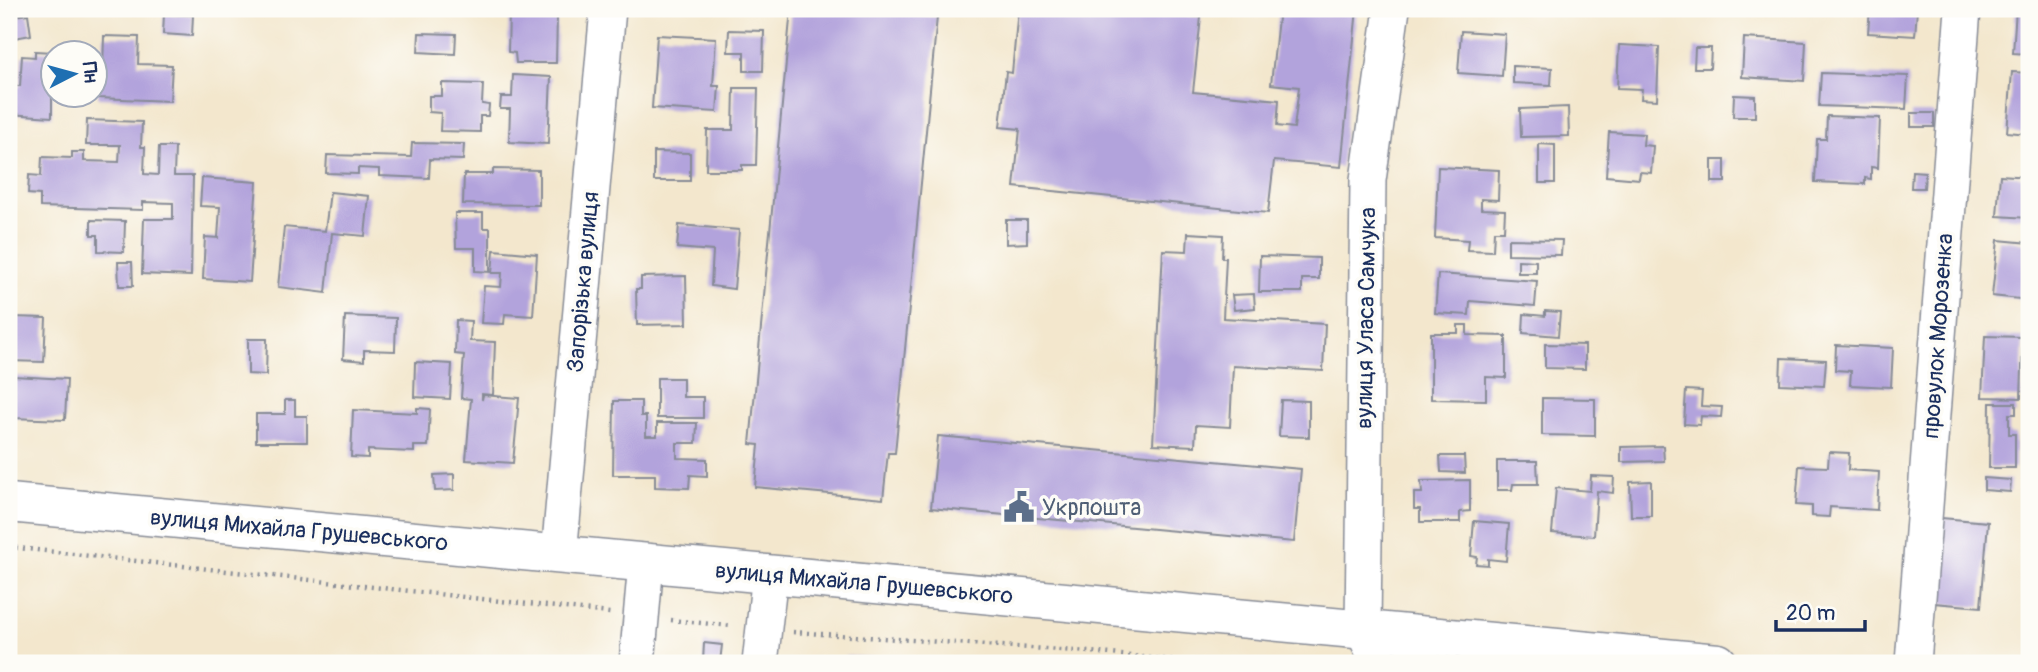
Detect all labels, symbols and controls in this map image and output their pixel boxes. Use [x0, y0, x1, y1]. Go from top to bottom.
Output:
north arrow [38, 38, 108, 108]
text: Пн [77, 61, 103, 84]
street label: Запорізька вулиця [561, 190, 605, 374]
street label: вулиця Уласа Самчука [1350, 207, 1382, 429]
street label: провулок Морозенка [1916, 232, 1960, 440]
public building icon: Укрпошта [1002, 490, 1036, 524]
place label: Укрпошта [1042, 493, 1141, 522]
street label: вулиця Михайла Грушевського [149, 503, 449, 557]
street label: вулиця Михайла Грушевського [714, 556, 1014, 610]
scale bar [1776, 588, 1865, 632]
text: 20 m [1786, 600, 1835, 627]

